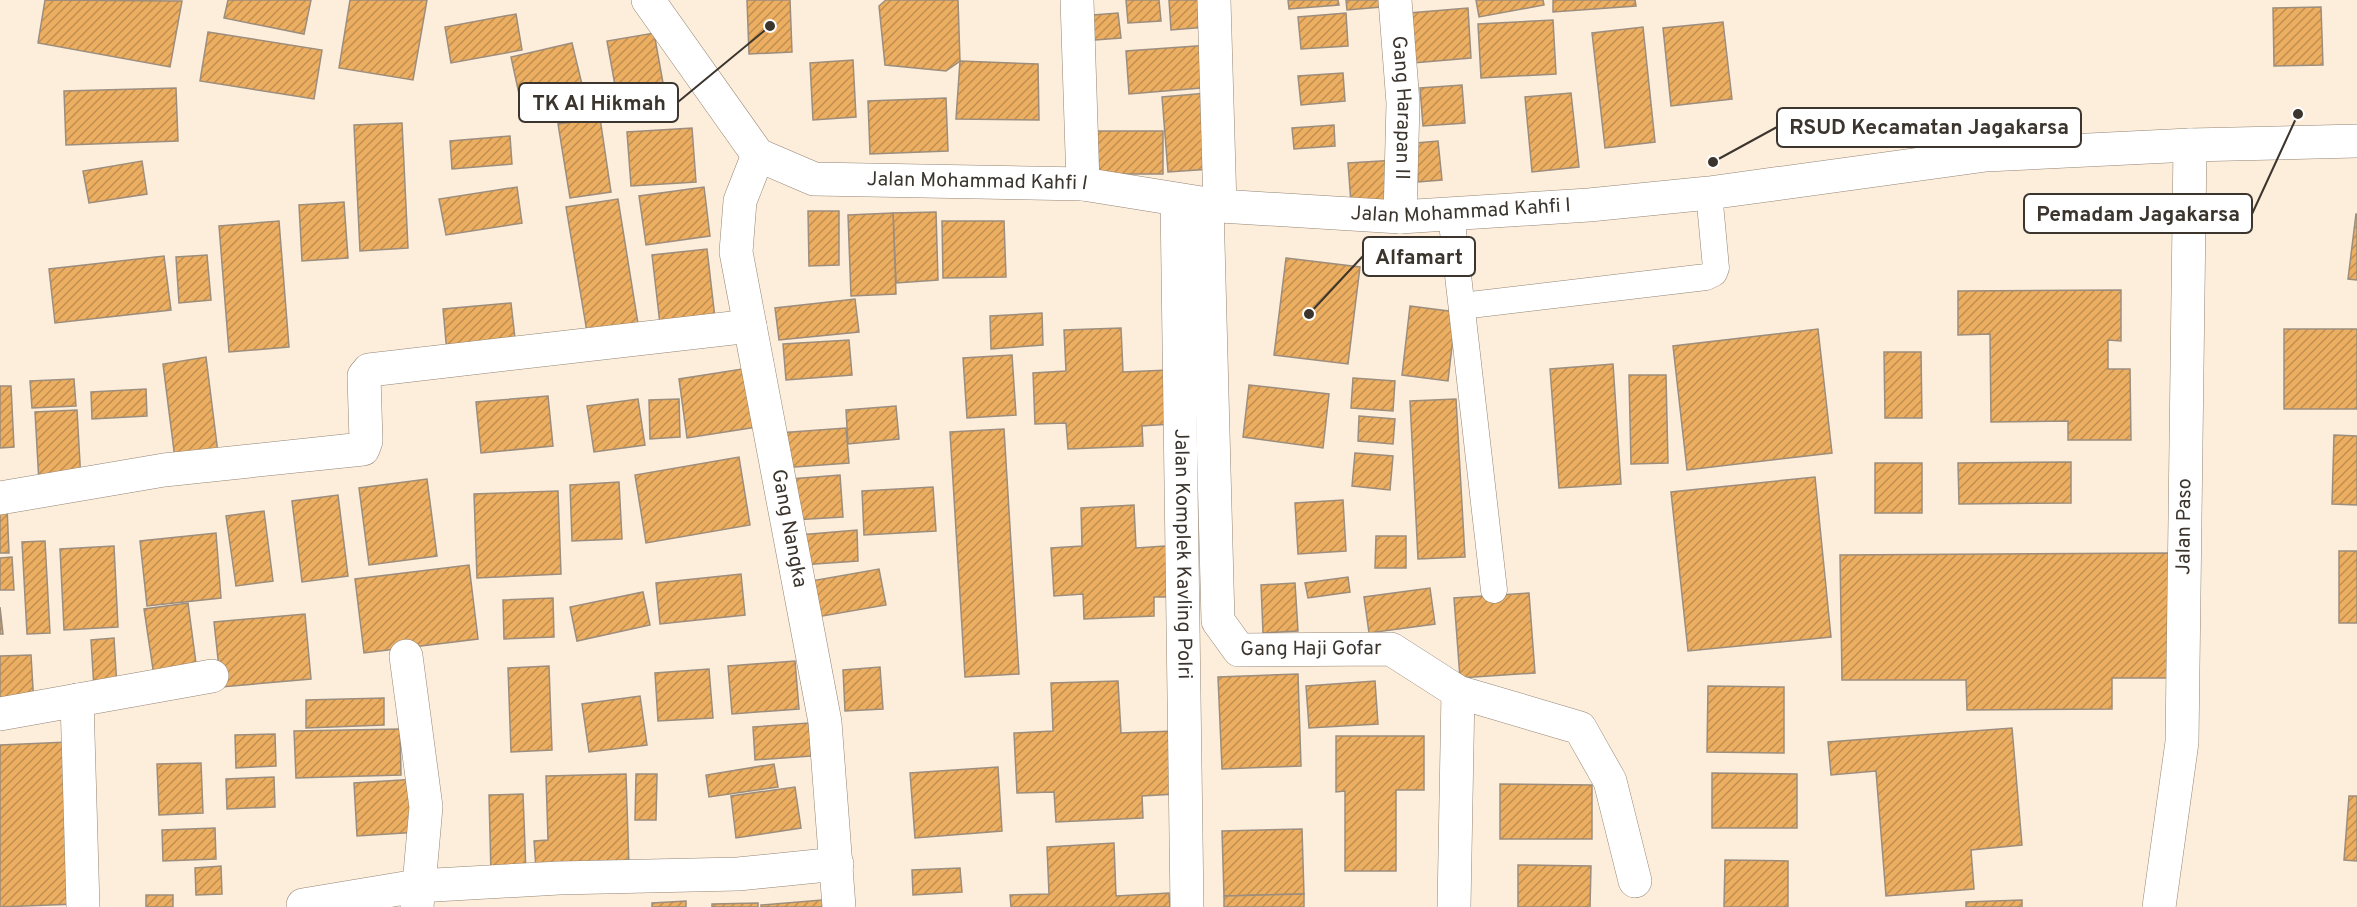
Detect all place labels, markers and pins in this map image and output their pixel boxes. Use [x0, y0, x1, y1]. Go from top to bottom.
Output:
callout: TK Al Hikmah [519, 83, 678, 122]
callout: RSUD Kecamatan Jagakarsa [1777, 108, 2081, 147]
callout: Pemadam Jagakarsa [2024, 194, 2252, 233]
callout: Alfamart [1363, 237, 1475, 276]

